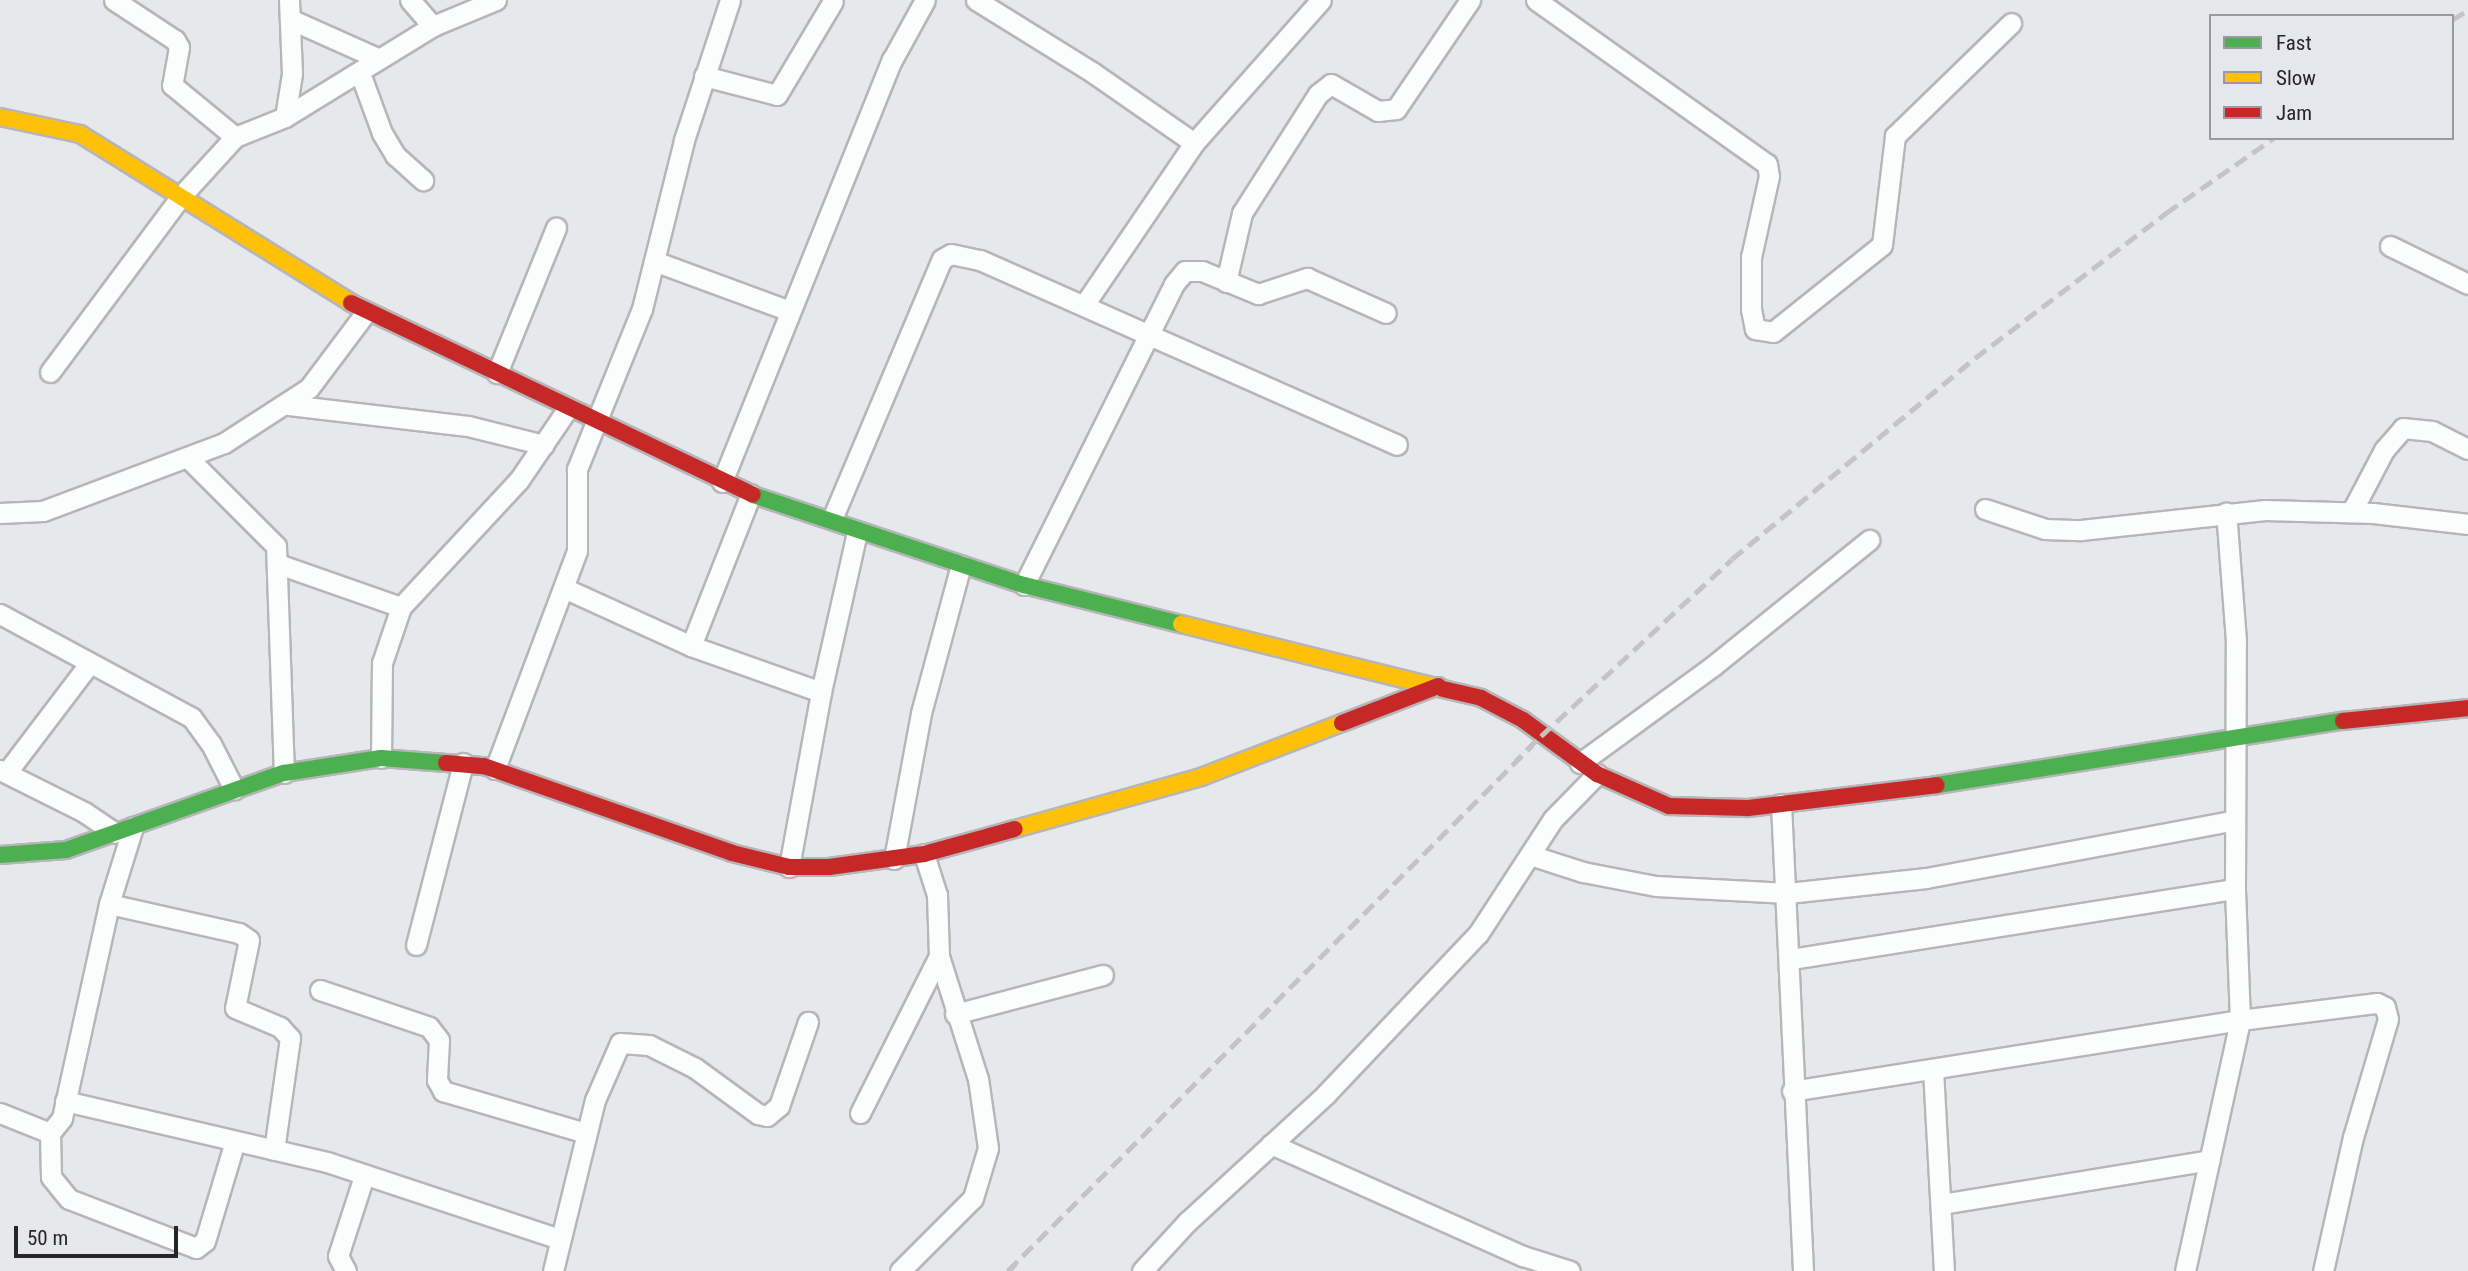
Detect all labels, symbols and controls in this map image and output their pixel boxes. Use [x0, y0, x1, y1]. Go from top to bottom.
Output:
legend [2209, 14, 2454, 140]
text: Fast [2276, 31, 2312, 55]
text: Slow [2276, 66, 2316, 90]
text: Jam [2276, 101, 2312, 125]
scale bar [18, 1212, 182, 1256]
text: 50 m [27, 1226, 68, 1250]

